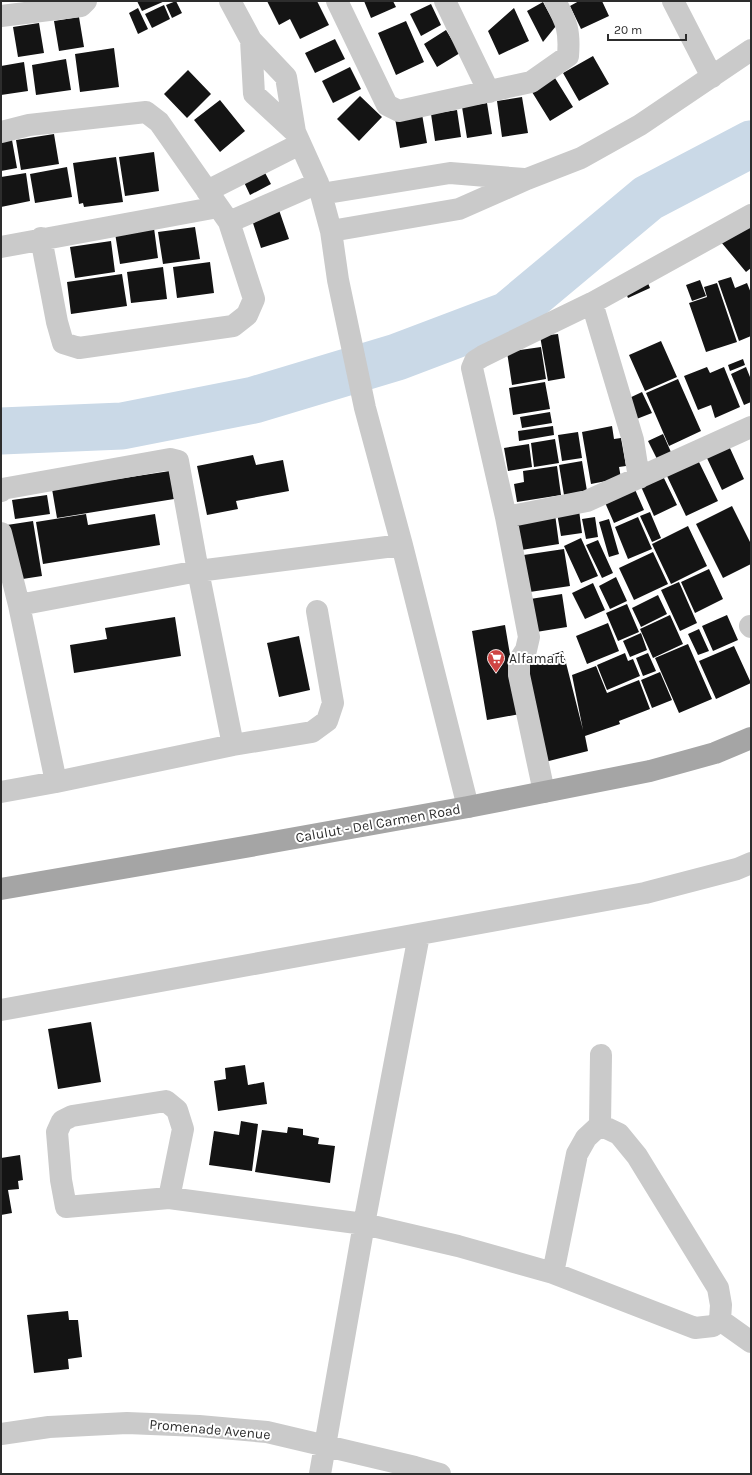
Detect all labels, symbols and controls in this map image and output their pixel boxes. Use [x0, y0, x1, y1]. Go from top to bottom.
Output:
scale bar [608, 16, 686, 42]
text: 20 m [614, 23, 642, 37]
supermarket icon: Alfamart [486, 648, 506, 673]
place label: Alfamart [509, 650, 565, 667]
street label: Calulut - Del Carmen Road [294, 801, 462, 846]
street label: Promenade Avenue [149, 1416, 271, 1443]

